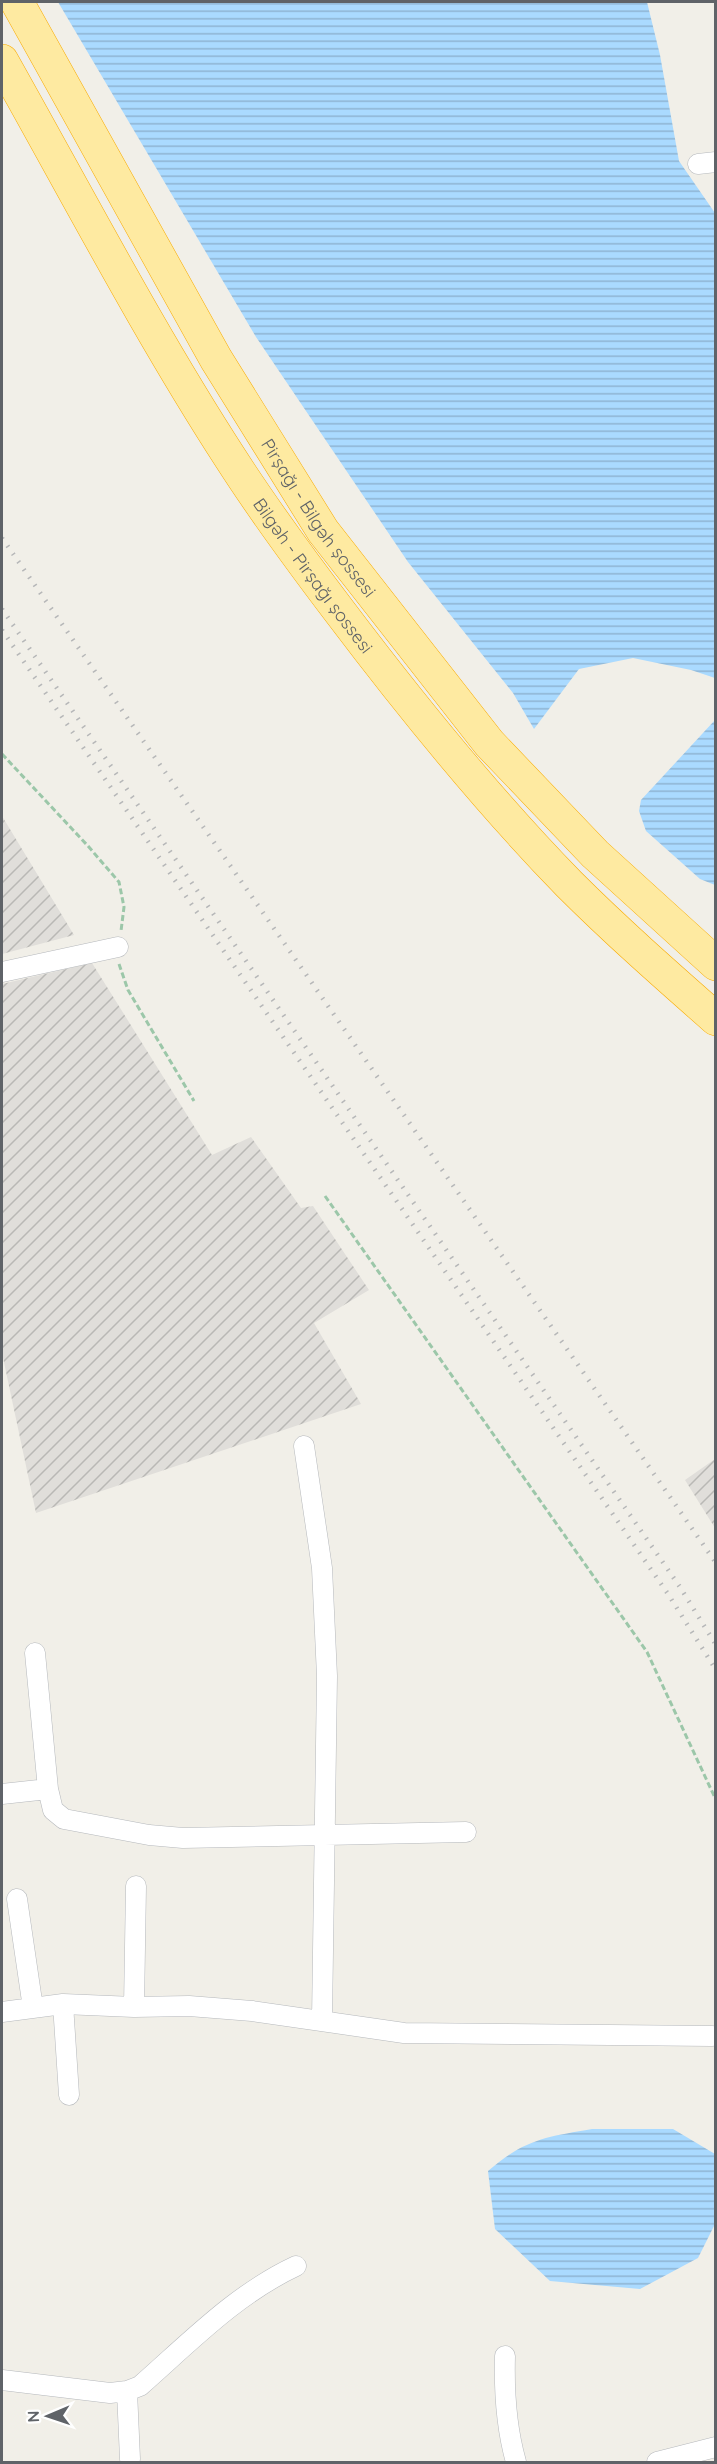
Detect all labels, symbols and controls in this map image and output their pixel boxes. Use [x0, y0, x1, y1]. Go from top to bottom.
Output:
street label: Pirşağı - Bilgəh şossesi [257, 434, 382, 602]
street label: Bilgəh - Pirşağı şossesi [249, 493, 379, 658]
north arrow [18, 2386, 78, 2446]
text: N [23, 2410, 43, 2423]

